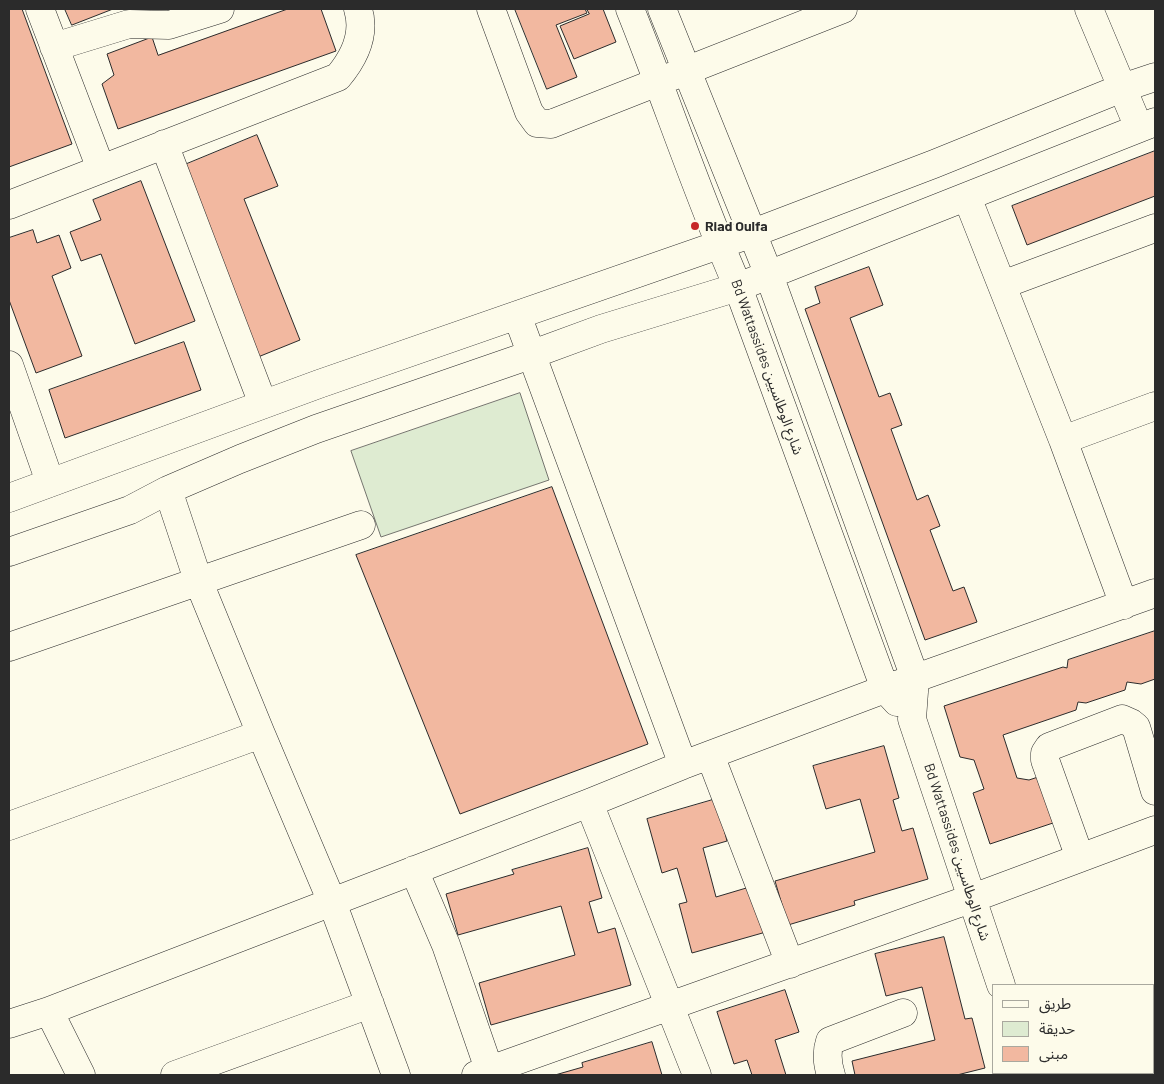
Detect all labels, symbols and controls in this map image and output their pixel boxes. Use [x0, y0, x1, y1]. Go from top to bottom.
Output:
place label: Riad Oulfa [705, 218, 768, 234]
marker: Riad Oulfa [689, 220, 701, 232]
street label: Bd Wattassides شارع الوطاسيين [727, 277, 807, 457]
street label: Bd Wattassides شارع الوطاسيين [920, 761, 994, 943]
legend [992, 984, 1154, 1074]
text: طريق [1039, 994, 1071, 1012]
text: حديقة [1039, 1019, 1075, 1037]
text: مبنى [1039, 1044, 1068, 1062]

